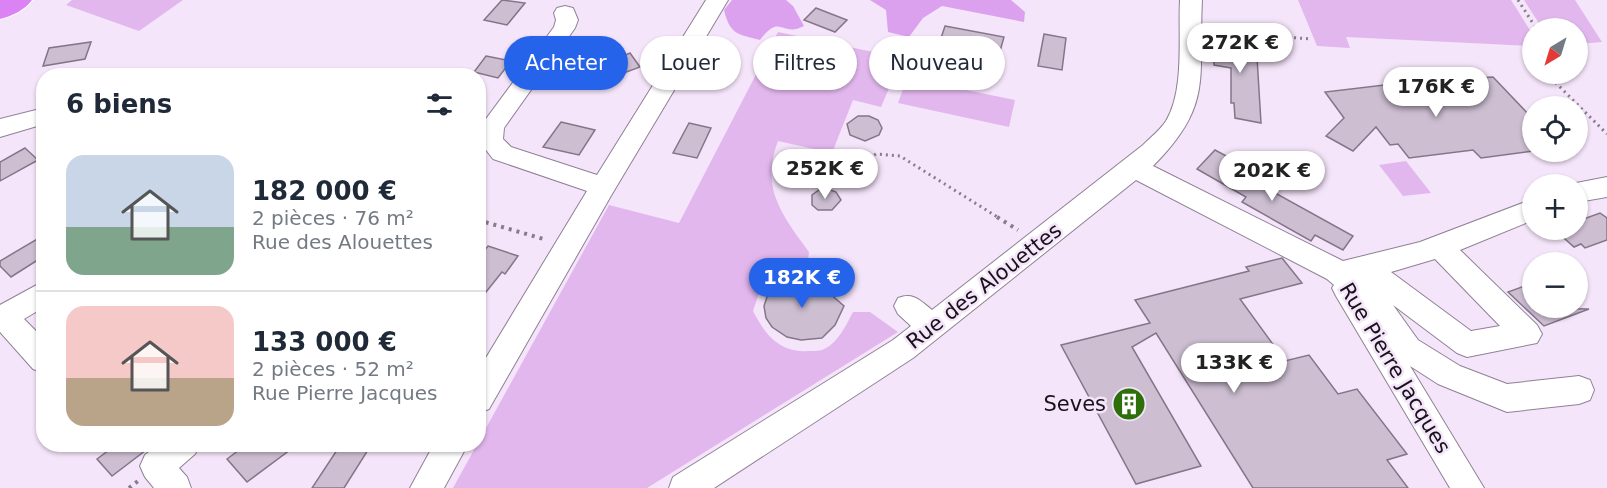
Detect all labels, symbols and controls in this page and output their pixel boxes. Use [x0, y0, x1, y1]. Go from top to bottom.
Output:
north arrow [1522, 18, 1588, 84]
map controls [1522, 18, 1588, 318]
pin: 272K € [1191, 23, 1289, 74]
text: 272K € [1201, 30, 1279, 54]
chip: Acheter [504, 36, 628, 90]
chip: Louer [640, 36, 741, 90]
chip: Filtres [753, 36, 857, 90]
chip: Nouveau [869, 36, 1005, 90]
pin: 176K € [1387, 67, 1485, 118]
text: 176K € [1397, 74, 1475, 98]
icon: filters [423, 88, 456, 121]
text: 6 biens [66, 89, 172, 119]
button: locate [1522, 96, 1588, 162]
pin: 252K € [776, 149, 874, 200]
pin: 202K € [1223, 151, 1321, 202]
text: 252K € [786, 156, 864, 180]
text: 202K € [1233, 158, 1311, 182]
button: + [1522, 174, 1588, 240]
text: 182 000 € [252, 176, 397, 206]
icon: home [114, 179, 186, 251]
text: 2 pièces · 76 m² [252, 206, 414, 230]
street label: Rue des Alouettes [902, 218, 1066, 354]
text: Rue des Alouettes [252, 230, 433, 254]
button: − [1522, 252, 1588, 318]
pin: 182K € [753, 258, 851, 309]
text: 182K € [763, 265, 841, 289]
street label: Rue Pierre Jacques [1335, 278, 1455, 458]
text: 133 000 € [252, 327, 397, 357]
icon: home [114, 330, 186, 402]
pin: 133K € [1185, 343, 1283, 394]
text: 133K € [1195, 350, 1273, 374]
text: 2 pièces · 52 m² [252, 357, 414, 381]
text: Rue Pierre Jacques [252, 381, 437, 405]
building icon: Seves [1111, 386, 1147, 422]
place label: Seves [1043, 392, 1106, 416]

